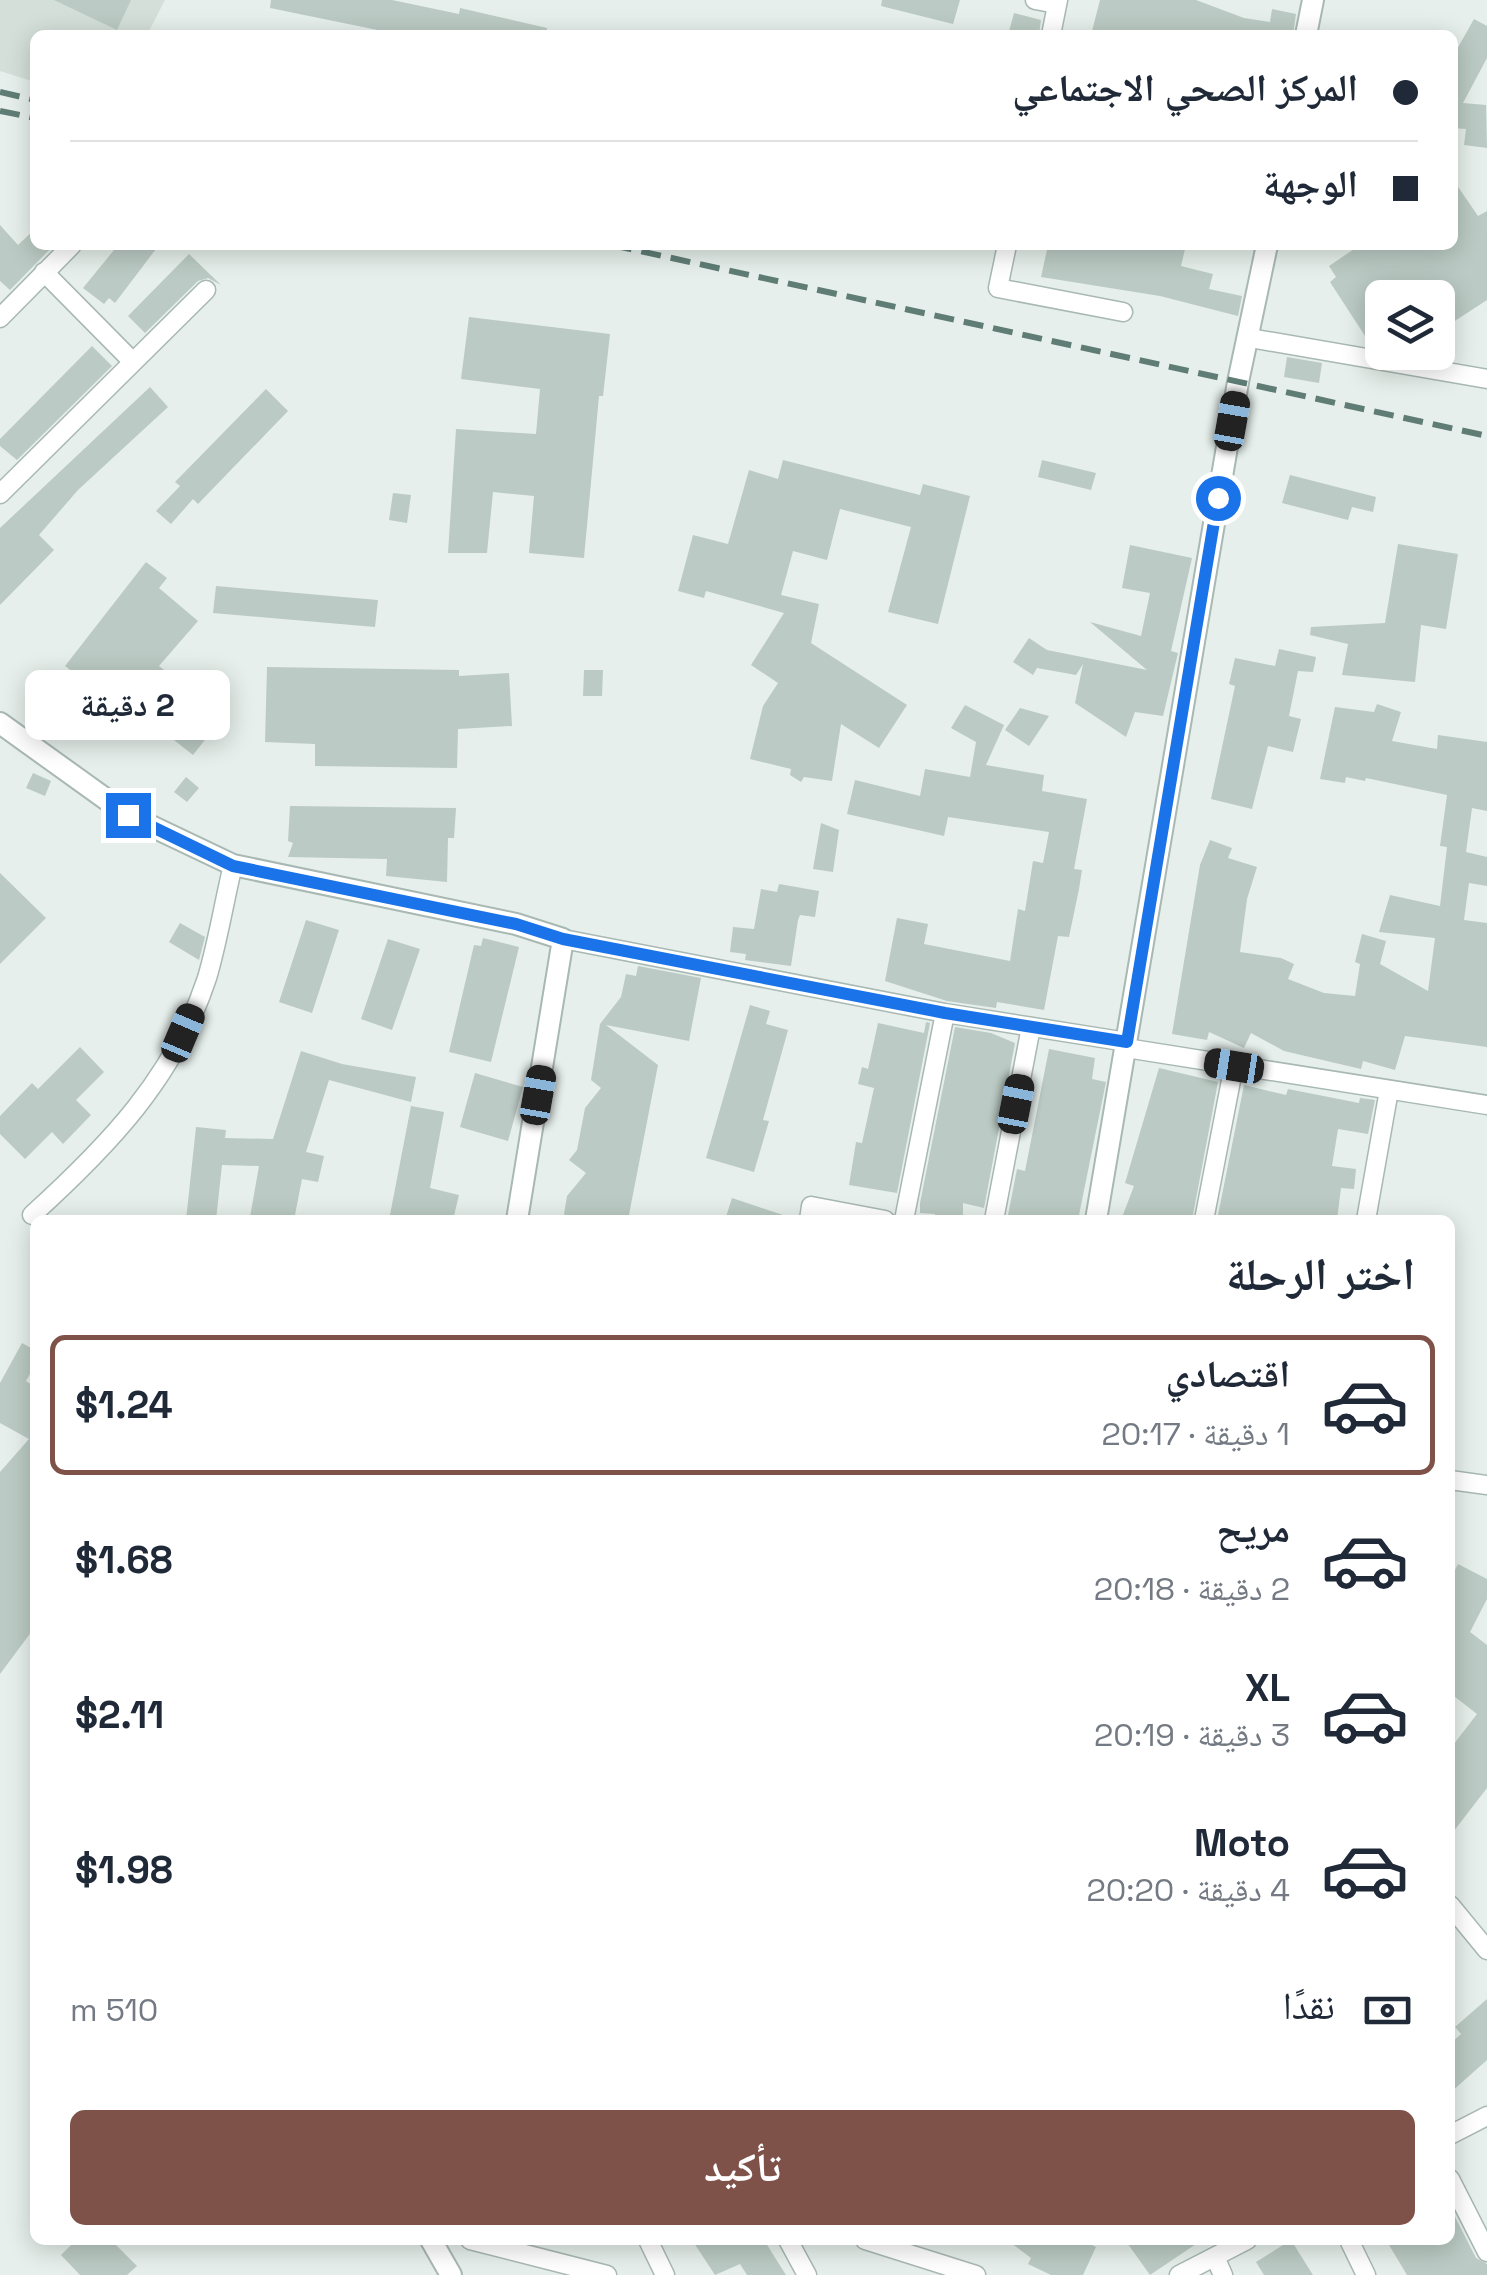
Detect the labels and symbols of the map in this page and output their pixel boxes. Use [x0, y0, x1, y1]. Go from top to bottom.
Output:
car [1212, 389, 1252, 453]
route start [1196, 476, 1241, 521]
callout: 2 دقيقة [26, 670, 230, 740]
route end [106, 793, 151, 838]
car [157, 1000, 209, 1066]
car [1202, 1046, 1266, 1086]
car [518, 1063, 558, 1127]
car [996, 1072, 1036, 1136]

